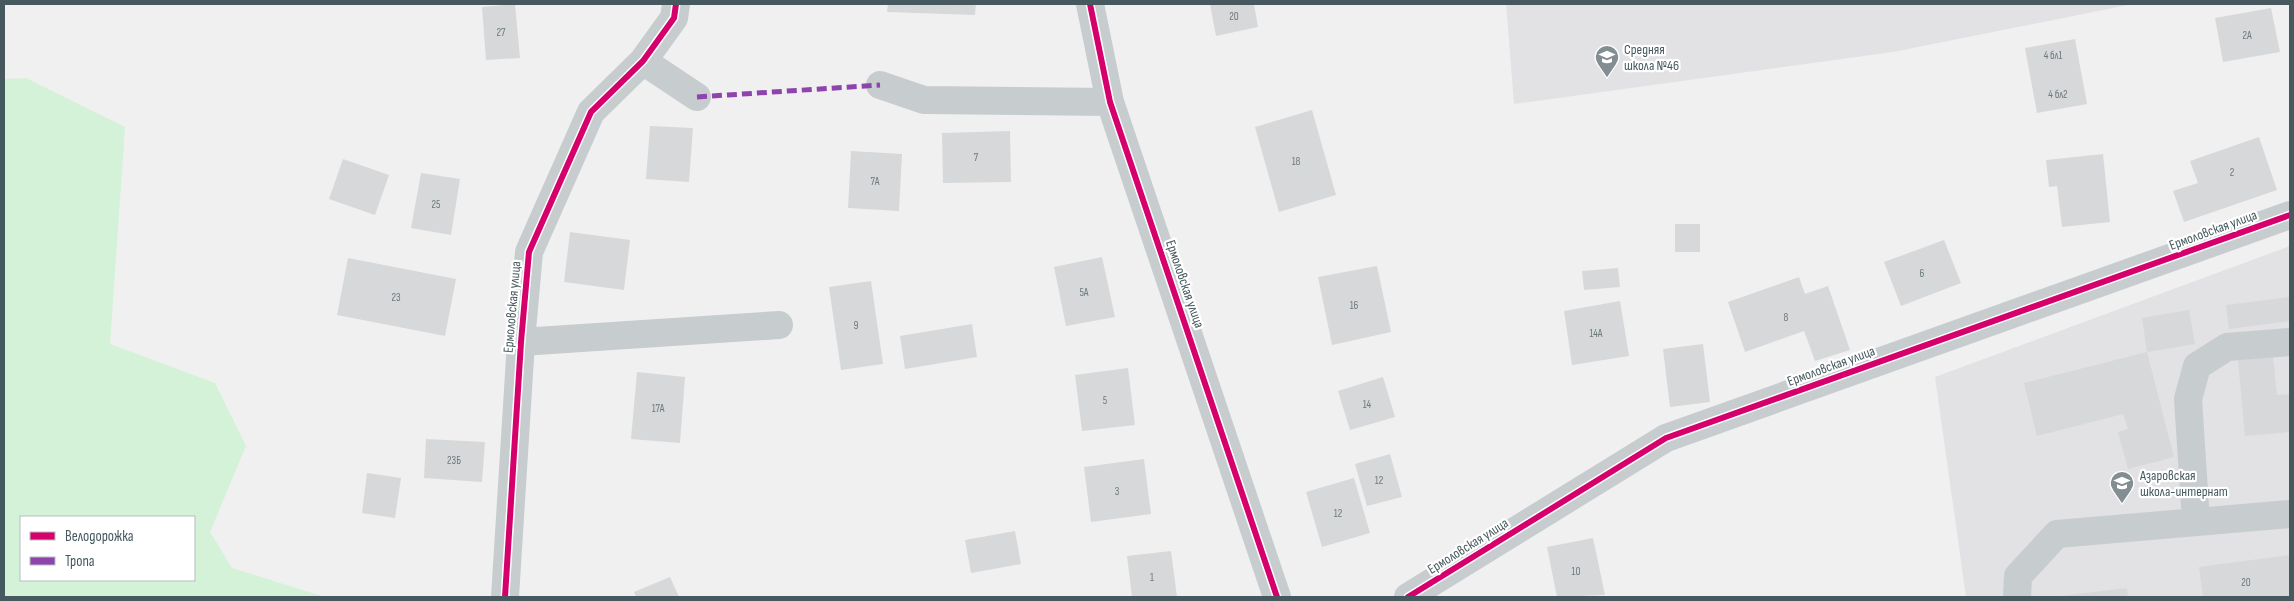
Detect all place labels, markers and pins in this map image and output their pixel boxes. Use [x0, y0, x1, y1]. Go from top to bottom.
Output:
place label: Средняя школа №46 [1624, 41, 1679, 74]
school or university icon: Средняя школа №46 [1594, 44, 1620, 78]
place label: Азаровская школа-интернат [2139, 467, 2228, 500]
school or university icon: Азаровская школа-интернат [2109, 470, 2135, 504]

